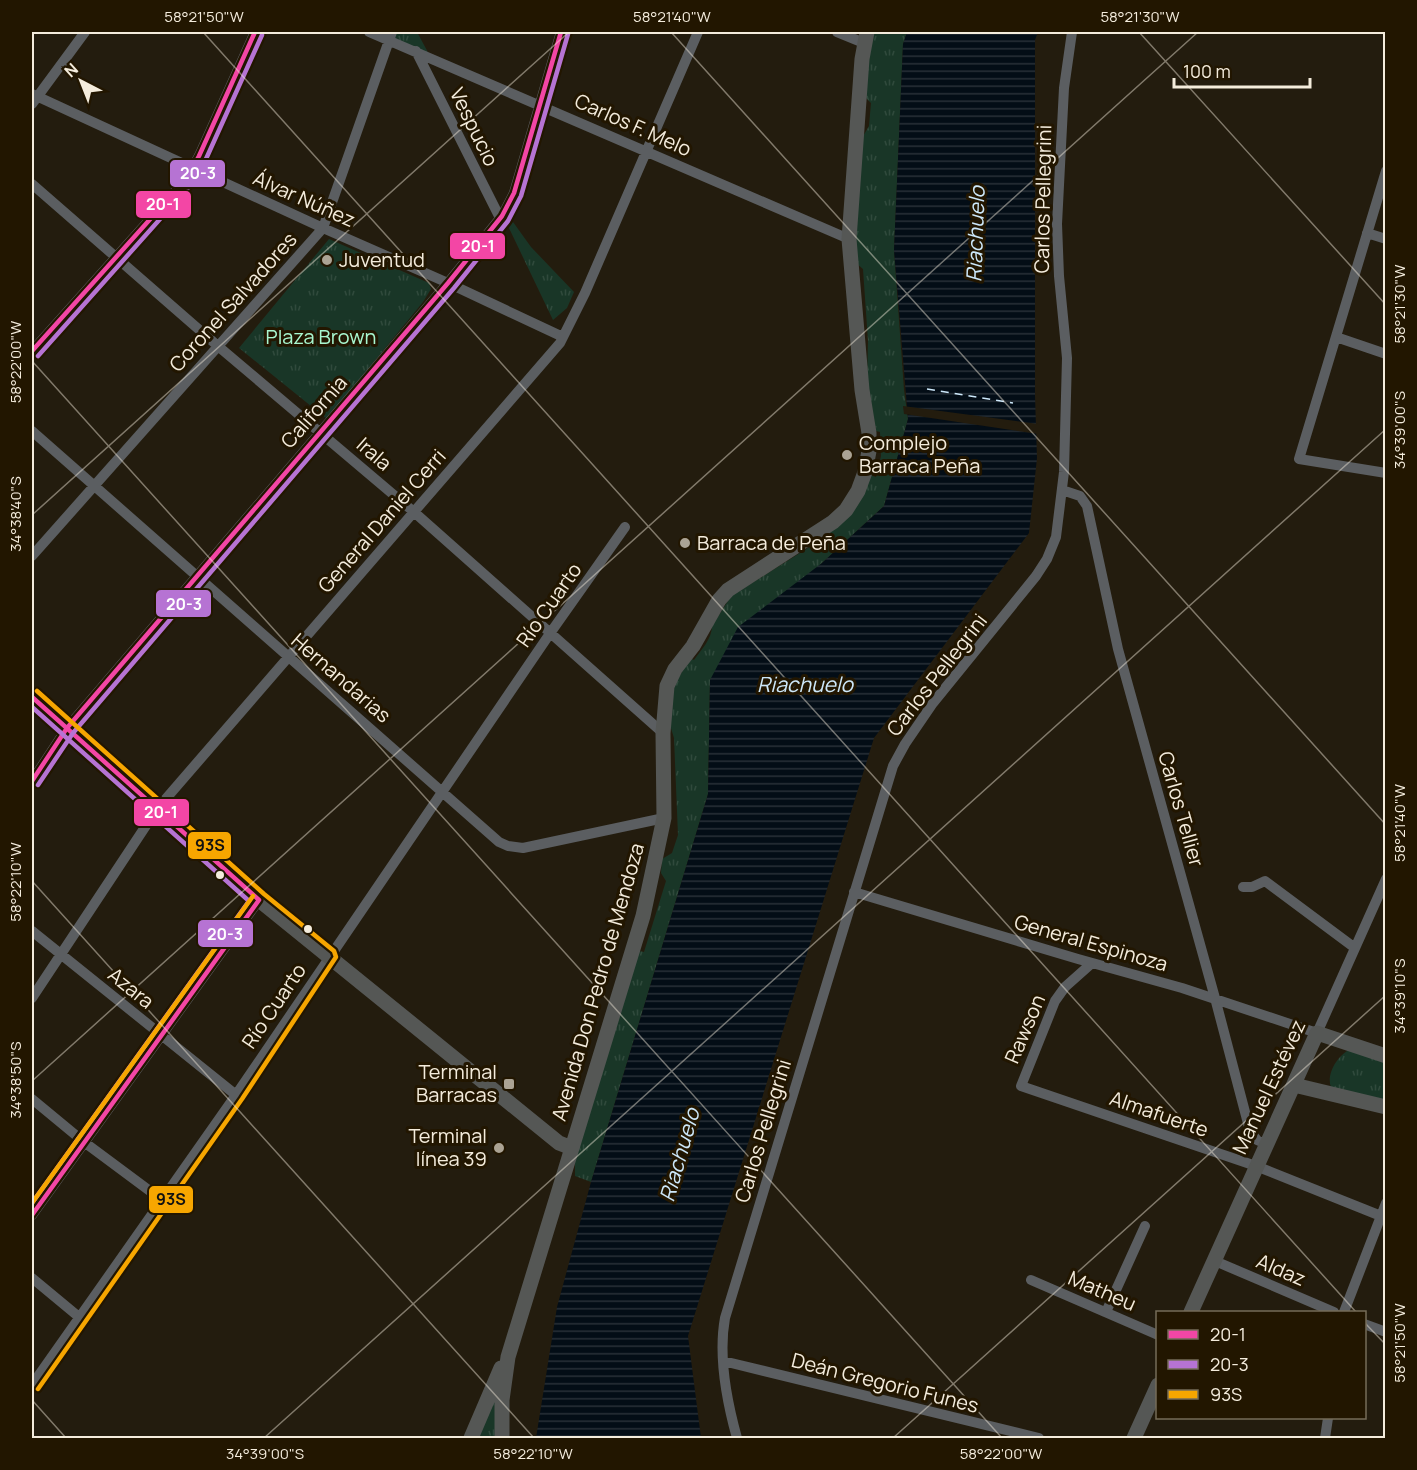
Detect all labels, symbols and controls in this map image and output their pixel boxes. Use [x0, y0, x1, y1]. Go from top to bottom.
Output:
text: 58°21'50"W [164, 6, 244, 27]
text: 58°21'40"W [633, 6, 711, 27]
text: 58°21'30"W [1100, 6, 1180, 27]
north arrow [51, 51, 111, 111]
scale bar [1174, 51, 1310, 89]
text: N [59, 58, 83, 82]
text: 100 m [1183, 59, 1231, 83]
street label: Vespucio [444, 83, 505, 171]
street label: Carlos F. Melo [570, 87, 696, 162]
street label: Carlos Pellegrini [1028, 124, 1057, 273]
line badge: 20-3 [169, 159, 226, 188]
text: 20-3 [180, 162, 216, 184]
street label: Álvar Núñez [249, 164, 359, 233]
water label: Riachuelo [959, 184, 991, 282]
line badge: 20-1 [135, 190, 192, 219]
text: 20-1 [146, 193, 180, 215]
street label: Coronel Salvadores [163, 226, 302, 377]
line badge: 20-1 [449, 232, 506, 260]
text: 20-1 [461, 235, 495, 257]
place label: Juventud [339, 246, 425, 273]
marker: Juventud [320, 253, 334, 267]
text: 58°21'30"W [1389, 264, 1410, 344]
text: 58°22'00"W [5, 321, 26, 403]
park label: Plaza Brown [266, 323, 376, 350]
street label: California [275, 370, 353, 454]
text: 34°39'00"S [1389, 391, 1410, 469]
place label: Complejo Barraca Peña [859, 429, 980, 479]
street label: Irala [351, 431, 398, 476]
street label: General Daniel Cerri [312, 443, 452, 598]
marker: Complejo Barraca Peña [840, 448, 854, 462]
text: 34°38'40"S [5, 476, 26, 552]
place label: Barraca de Peña [697, 529, 846, 556]
marker: Barraca de Peña [678, 536, 692, 550]
street label: Río Cuarto [510, 557, 588, 652]
line badge: 20-3 [155, 589, 212, 618]
text: 20-3 [166, 593, 202, 615]
street label: Carlos Pellegrini [880, 608, 993, 742]
street label: Hernandarias [286, 627, 397, 728]
water label: Riachuelo [757, 670, 855, 698]
street label: Carlos Tellier [1152, 748, 1211, 870]
text: 58°21'40"W [1389, 784, 1410, 862]
line badge: 20-1 [133, 798, 190, 827]
text: 20-1 [144, 801, 178, 823]
line badge: 93S [187, 831, 232, 860]
text: 93S [195, 834, 225, 856]
street label: Avenida Don Pedro de Mendoza [545, 840, 650, 1124]
text: 58°22'10"W [5, 842, 26, 922]
unlabelled marker [214, 869, 226, 881]
street label: General Espinoza [1011, 908, 1171, 977]
line badge: 20-3 [197, 919, 254, 948]
text: 20-3 [207, 923, 243, 945]
unlabelled marker [302, 923, 314, 935]
street label: Río Cuarto [235, 958, 312, 1054]
text: 34°39'10"S [1389, 959, 1410, 1033]
street label: Azara [103, 961, 160, 1014]
street label: Rawson [998, 990, 1051, 1067]
street label: Manuel Estévez [1226, 1015, 1311, 1158]
text: 34°38'50"S [5, 1041, 26, 1119]
street label: Carlos Pellegrini [728, 1056, 797, 1206]
place label: Terminal Barracas [416, 1058, 497, 1108]
marker: Terminal Barracas [502, 1077, 516, 1091]
street label: Almafuerte [1106, 1084, 1212, 1143]
water label: Riachuelo [652, 1103, 706, 1205]
place label: Terminal línea 39 [408, 1122, 487, 1172]
marker: Terminal línea 39 [492, 1141, 506, 1155]
line badge: 93S [148, 1185, 194, 1214]
text: 93S [156, 1188, 186, 1210]
street label: Aldaz [1252, 1247, 1310, 1292]
street label: Matheu [1064, 1264, 1140, 1317]
text: 58°21'50"W [1389, 1303, 1410, 1383]
legend [1156, 1311, 1366, 1419]
text: 20-1 [1210, 1322, 1246, 1346]
street label: Deán Gregorio Funes [789, 1346, 982, 1419]
text: 20-3 [1210, 1352, 1249, 1376]
text: 93S [1210, 1382, 1242, 1406]
text: 34°39'00"S [226, 1443, 304, 1464]
text: 58°22'10"W [493, 1443, 573, 1464]
text: 58°22'00"W [960, 1443, 1042, 1464]

